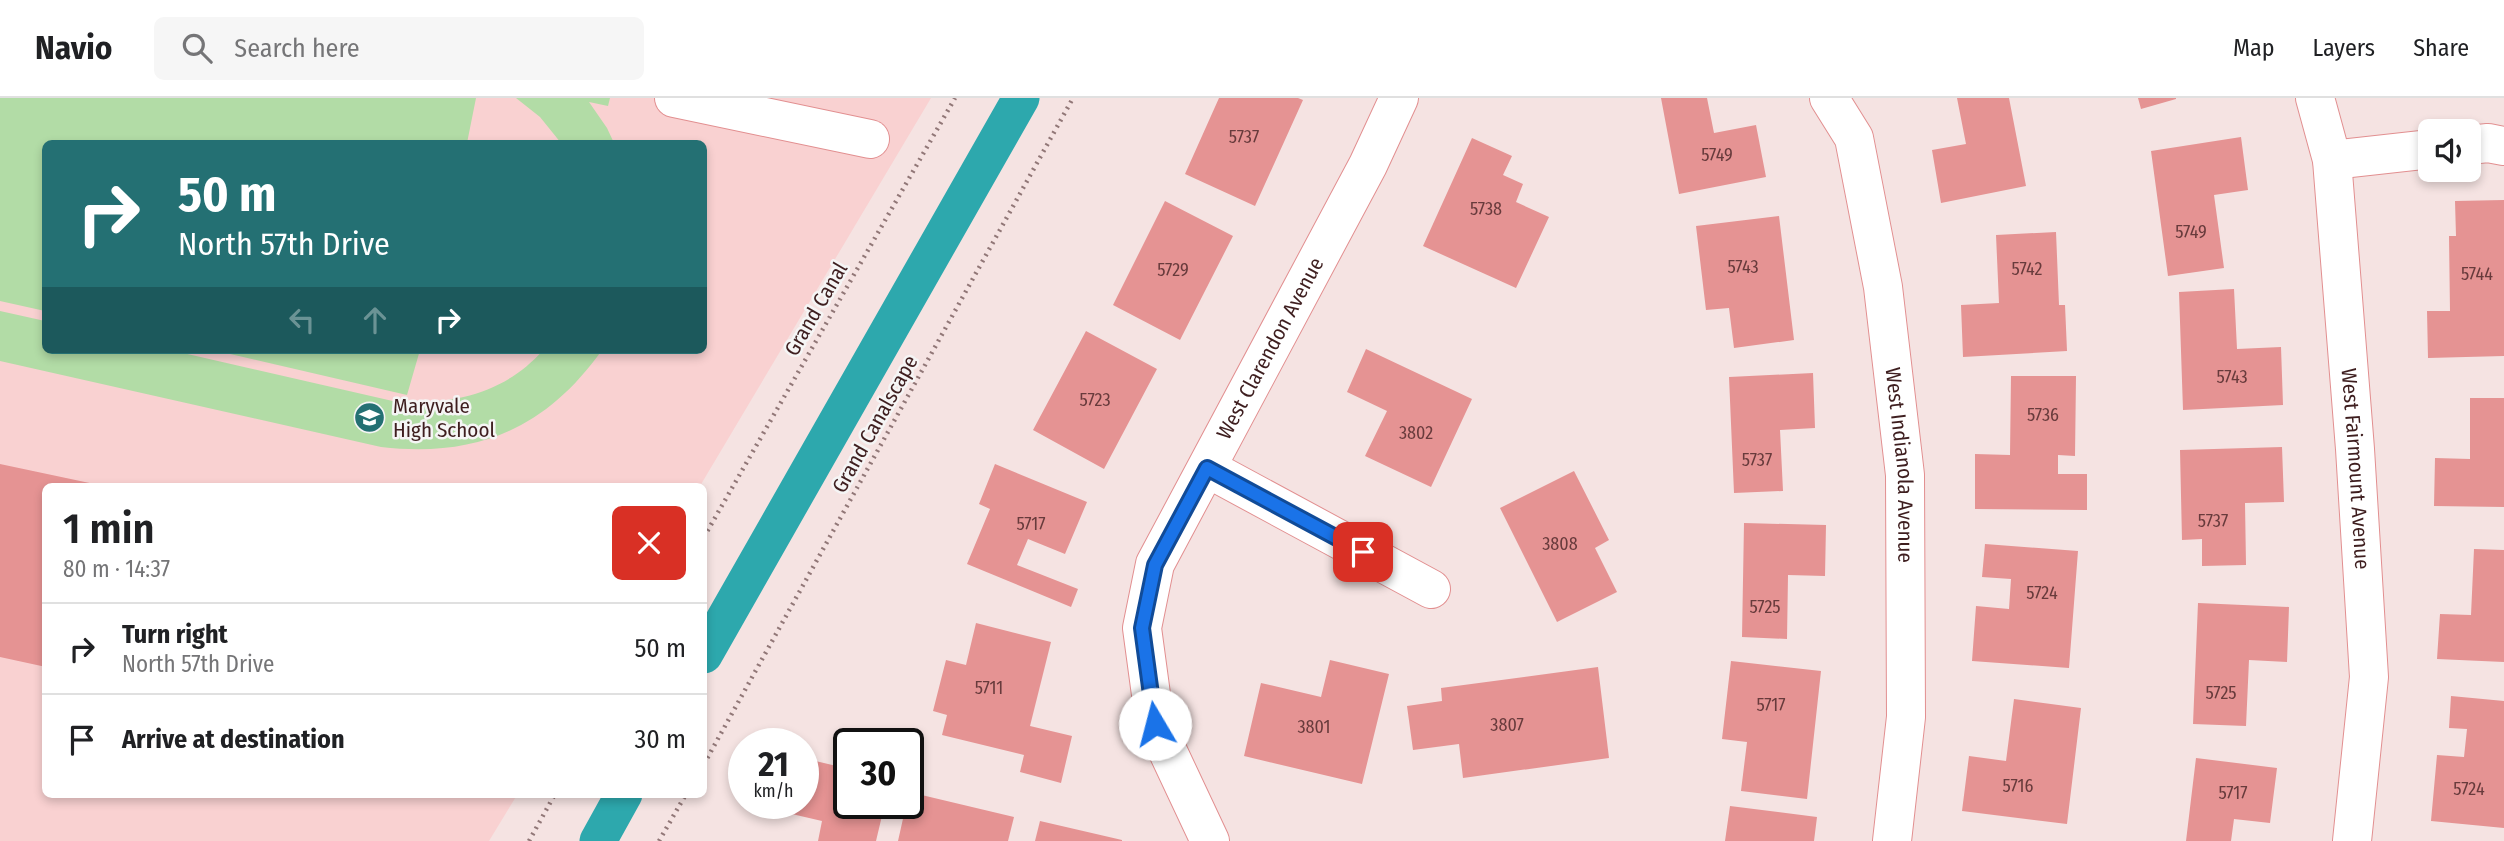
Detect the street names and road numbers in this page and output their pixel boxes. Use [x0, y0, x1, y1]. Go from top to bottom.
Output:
street label: West Clarendon Avenue [1211, 253, 1329, 444]
street label: Grand Canal [779, 257, 853, 360]
street label: Grand Canalscape [826, 351, 924, 497]
street label: West Indianola Avenue [1880, 366, 1918, 563]
street label: West Fairmount Avenue [2336, 367, 2375, 570]

